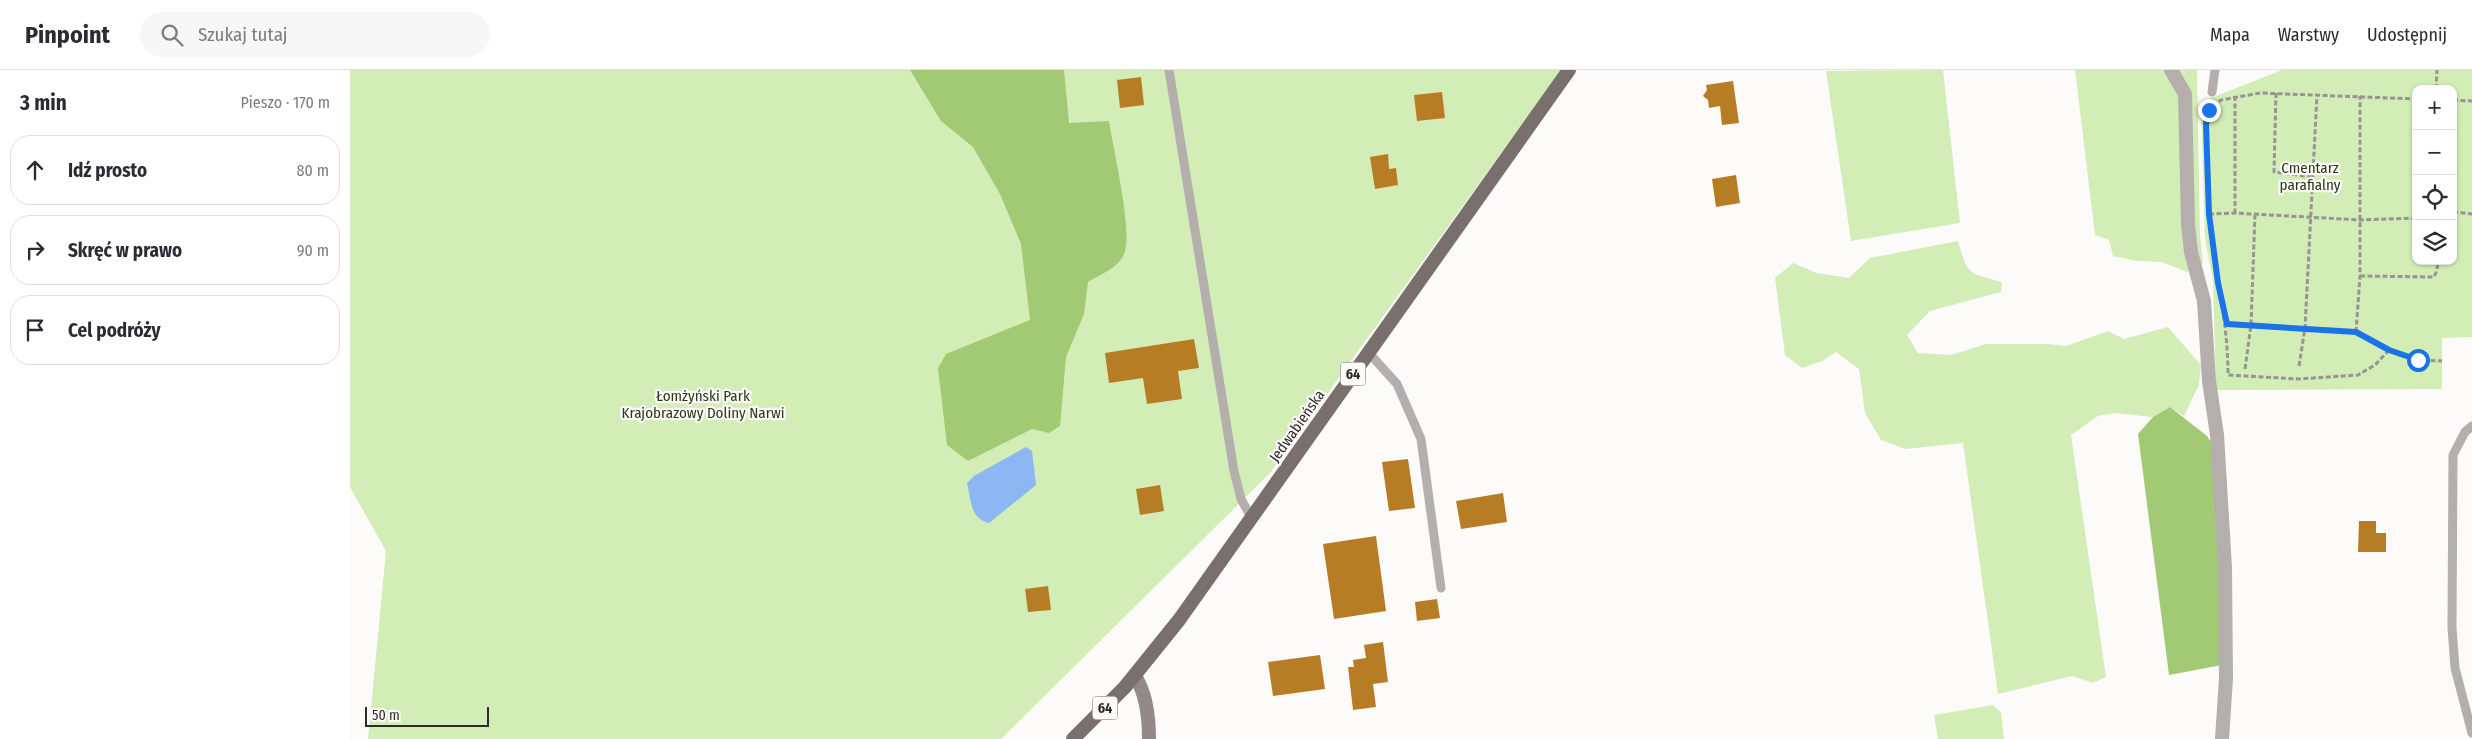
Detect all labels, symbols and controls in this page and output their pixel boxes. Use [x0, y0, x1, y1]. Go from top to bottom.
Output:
search box [140, 12, 490, 57]
text: Pinpoint [25, 21, 110, 49]
icon: search [158, 21, 186, 49]
text: Szukaj tutaj [198, 23, 288, 46]
text: Mapa [2210, 24, 2250, 46]
text: Warstwy [2278, 24, 2339, 46]
text: Udostępnij [2367, 24, 2447, 46]
map controls [2412, 85, 2457, 265]
button: + [2412, 85, 2457, 130]
text: 3 min [20, 90, 67, 116]
text: Pieszo · 170 m [240, 93, 330, 112]
route end [2198, 99, 2221, 122]
button: − [2412, 130, 2457, 175]
icon: ahead [21, 156, 49, 184]
text: Idź prosto [68, 159, 147, 182]
park label: Cmentarz parafialny [2280, 159, 2341, 194]
text: 80 m [297, 161, 329, 180]
button: locate [2412, 175, 2457, 220]
button: layers [2412, 220, 2457, 265]
icon: right [21, 236, 49, 264]
text: Skręć w prawo [68, 239, 182, 262]
text: 90 m [297, 241, 329, 260]
icon: arrive [21, 316, 49, 344]
text: Cel podróży [68, 319, 161, 342]
route start [2407, 349, 2430, 372]
road number: 64 [1340, 362, 1366, 386]
street label: Jedwabieńska [1266, 386, 1328, 466]
park label: Łomżyński Park Krajobrazowy Doliny Narwi [621, 387, 785, 422]
road number: 64 [1092, 696, 1118, 720]
scale bar [365, 704, 489, 727]
text: 50 m [372, 707, 400, 724]

